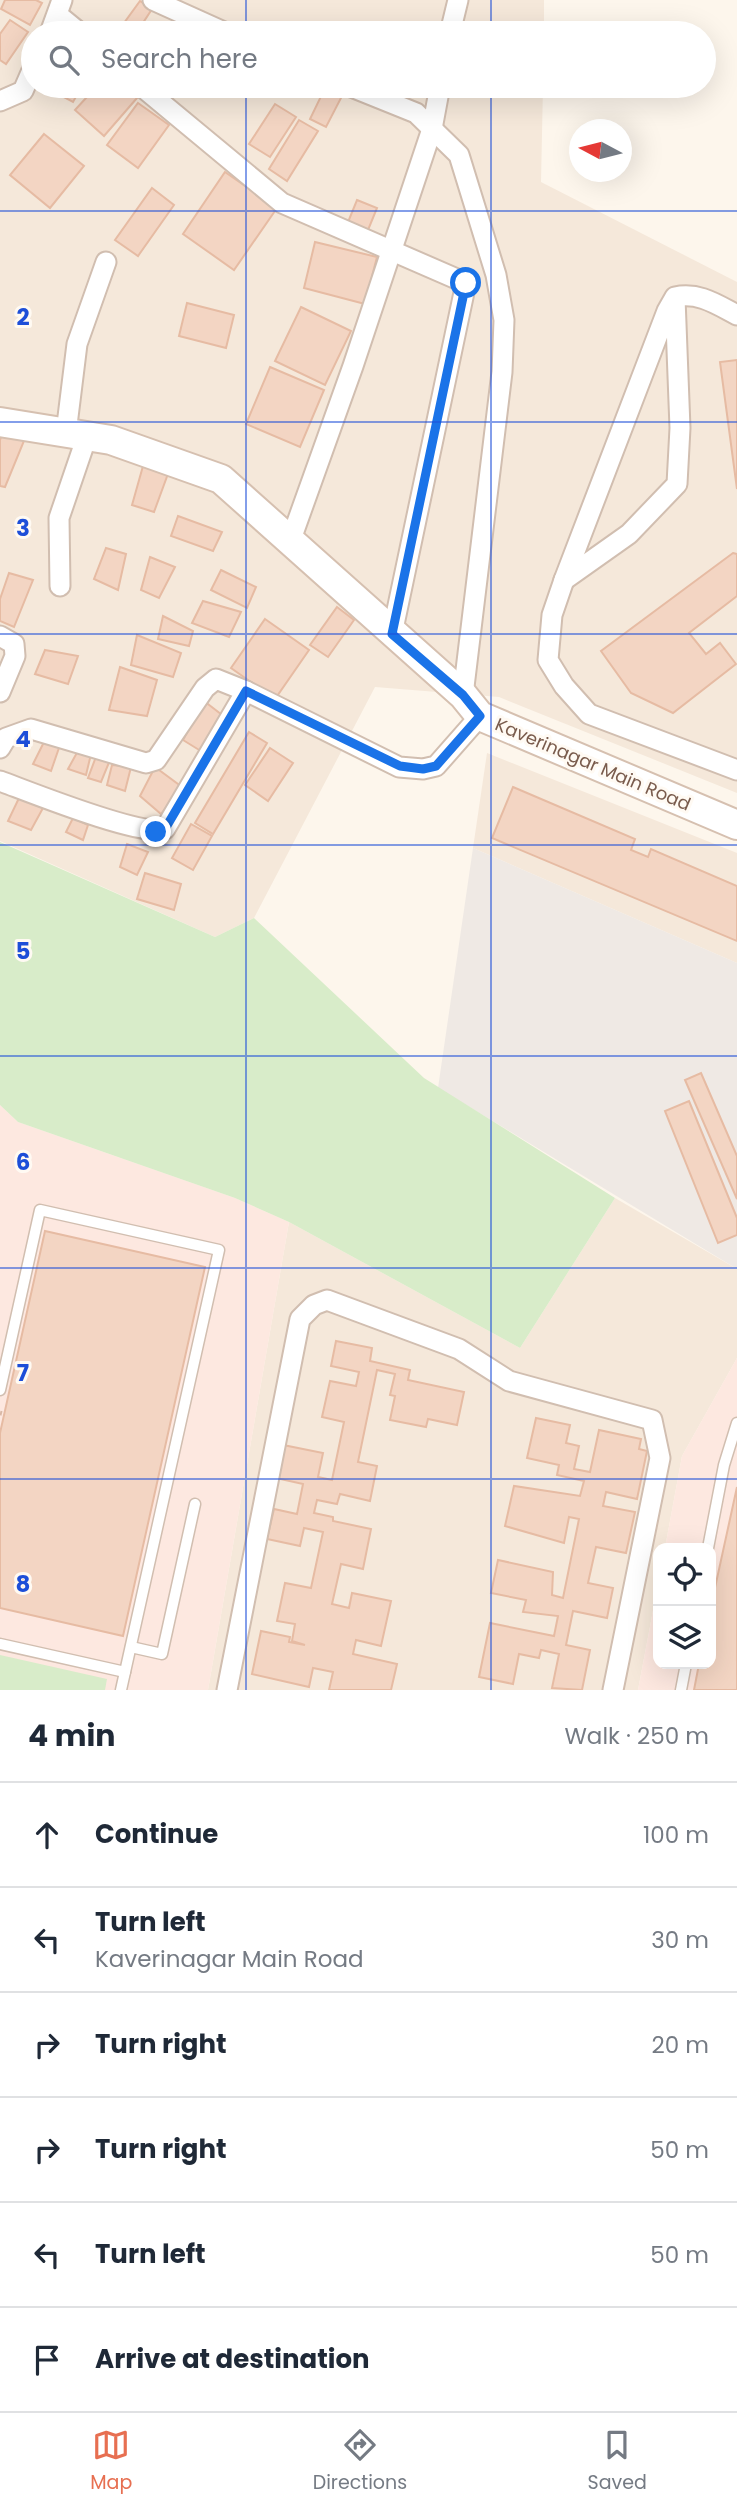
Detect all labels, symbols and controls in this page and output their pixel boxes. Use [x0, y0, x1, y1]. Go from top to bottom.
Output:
search box [21, 21, 716, 98]
icon: search [45, 41, 83, 79]
text: Search here [101, 41, 258, 77]
north arrow [569, 119, 632, 182]
route start [450, 267, 481, 298]
text: 2 [16, 301, 30, 333]
text: 3 [16, 512, 30, 544]
street label: Kaverinagar Main Road [491, 711, 695, 817]
text: 4 [15, 723, 31, 755]
route end [140, 816, 171, 847]
text: 5 [16, 935, 30, 967]
text: 6 [16, 1146, 30, 1178]
text: 7 [17, 1357, 29, 1389]
map controls [653, 1543, 716, 1669]
button: locate [653, 1543, 716, 1606]
text: 8 [16, 1568, 30, 1600]
button: layers [653, 1606, 716, 1669]
text: 4 min [28, 1714, 116, 1757]
text: Walk · 250 m [564, 1720, 709, 1752]
icon: ahead [28, 1816, 66, 1854]
text: Continue [95, 1816, 218, 1852]
text: 100 m [643, 1819, 709, 1851]
text: Turn left [95, 1904, 206, 1940]
icon: left [28, 1921, 66, 1959]
text: 30 m [651, 1924, 709, 1956]
text: Kaverinagar Main Road [95, 1943, 363, 1975]
icon: right [28, 2026, 66, 2064]
text: Turn right [95, 2026, 227, 2062]
text: 20 m [651, 2029, 709, 2061]
icon: right [28, 2131, 66, 2169]
text: Turn right [95, 2131, 227, 2167]
text: 50 m [650, 2134, 709, 2166]
icon: left [28, 2236, 66, 2274]
text: Turn left [95, 2236, 206, 2272]
text: 50 m [650, 2239, 709, 2271]
icon: arrive [28, 2341, 66, 2379]
text: Arrive at destination [95, 2341, 370, 2377]
tab: Map [90, 2426, 132, 2497]
tab: Directions [313, 2426, 407, 2497]
tab: Saved [588, 2426, 647, 2497]

